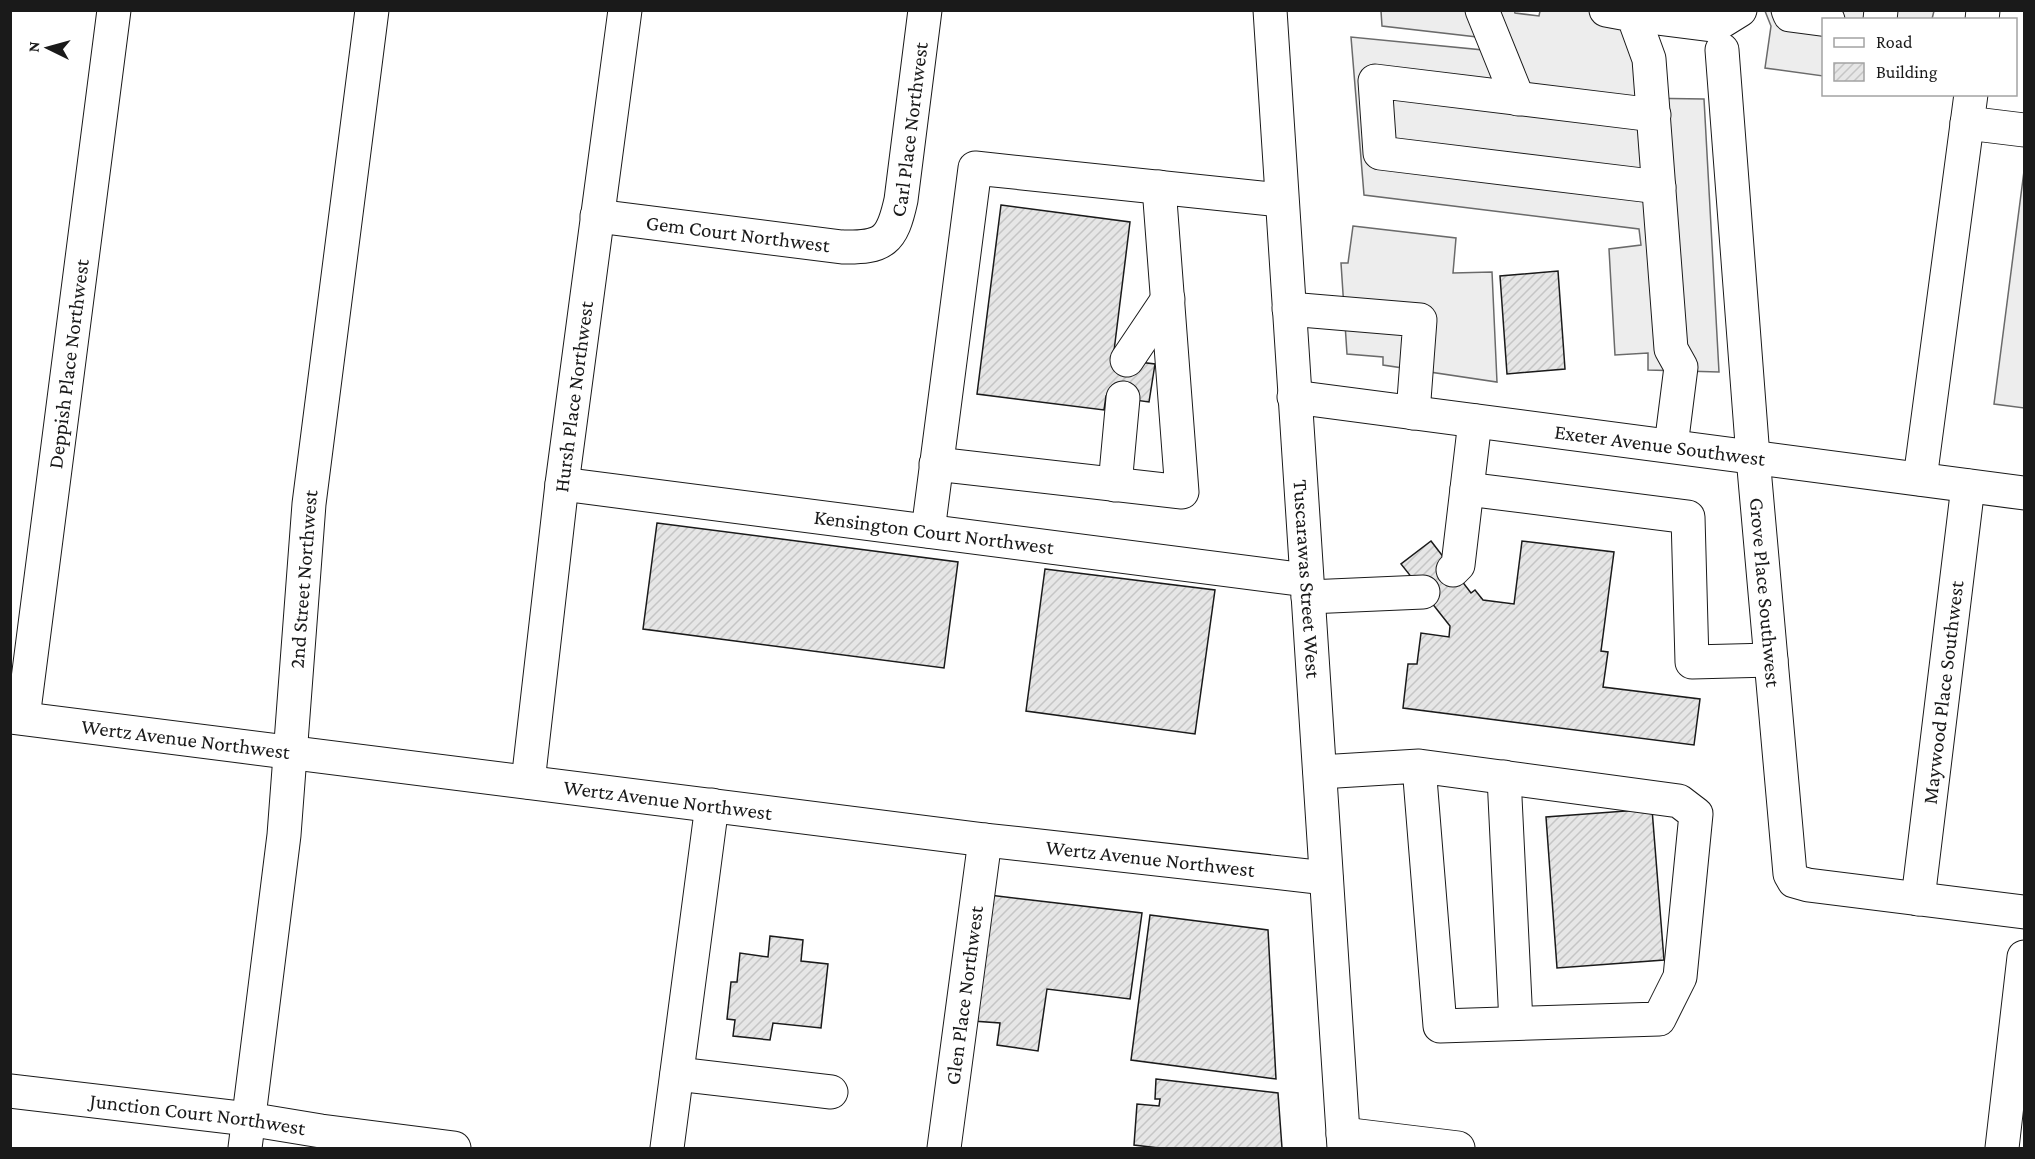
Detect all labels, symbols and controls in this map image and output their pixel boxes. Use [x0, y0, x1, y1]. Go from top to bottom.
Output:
north arrow [18, 18, 78, 78]
legend [1822, 18, 2017, 96]
text: Road [1876, 32, 1913, 52]
text: N [25, 40, 43, 53]
street label: Carl Place Northwest [885, 40, 933, 219]
text: Building [1876, 62, 1938, 82]
street label: Gem Court Northwest [645, 210, 832, 257]
street label: Deppish Place Northwest [43, 257, 94, 470]
street label: Hursh Place Northwest [549, 299, 598, 494]
street label: Exeter Avenue Southwest [1553, 419, 1768, 471]
street label: Tuscarawas Street West [1289, 479, 1325, 680]
street label: 2nd Street Northwest [285, 487, 323, 669]
street label: Grove Place Southwest [1745, 496, 1785, 689]
street label: Kensington Court Northwest [813, 505, 1056, 559]
street label: Maywood Place Southwest [1918, 578, 1969, 806]
street label: Wertz Avenue Northwest [80, 714, 292, 764]
street label: Wertz Avenue Northwest [562, 775, 775, 825]
street label: Wertz Avenue Northwest [1045, 835, 1257, 882]
street label: Glen Place Northwest [941, 903, 988, 1086]
street label: Junction Court Northwest [86, 1088, 308, 1140]

